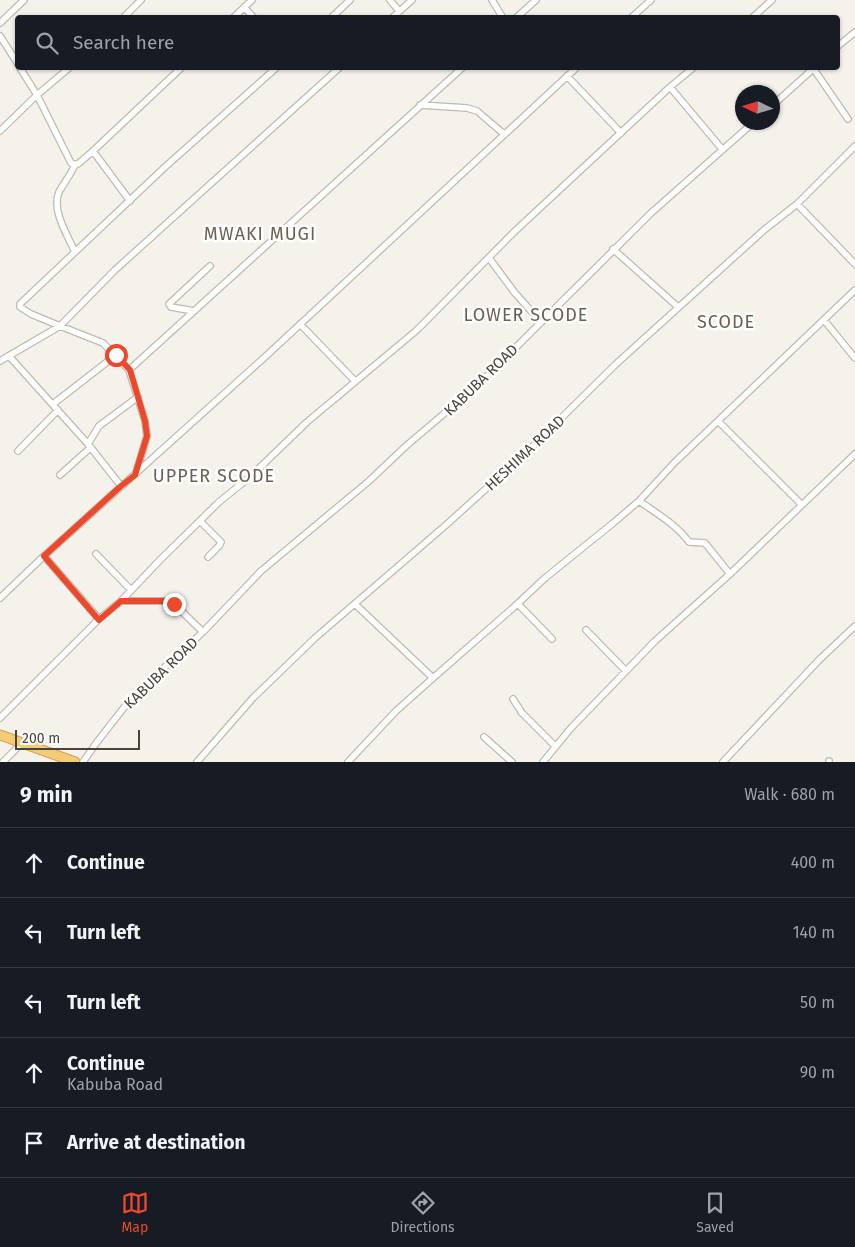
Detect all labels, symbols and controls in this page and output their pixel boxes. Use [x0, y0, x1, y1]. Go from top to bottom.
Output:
search box [15, 15, 840, 70]
icon: search [33, 29, 61, 57]
text: Search here [73, 31, 174, 54]
north arrow [735, 85, 780, 130]
district label: MWAKI MUGI [204, 223, 316, 245]
district label: LOWER SCODE [464, 304, 588, 326]
district label: SCODE [697, 311, 755, 333]
street label: KABUBA ROAD [440, 340, 522, 420]
route start [105, 344, 128, 367]
street label: HESHIMA ROAD [481, 411, 569, 495]
district label: UPPER SCODE [153, 465, 275, 487]
route end [163, 593, 186, 616]
street label: KABUBA ROAD [120, 633, 202, 713]
scale bar [15, 727, 140, 750]
text: 200 m [22, 730, 60, 747]
text: 9 min [20, 782, 73, 808]
text: Walk · 680 m [744, 785, 835, 804]
icon: ahead [20, 849, 48, 877]
text: Continue [67, 851, 145, 874]
text: 400 m [791, 853, 835, 872]
icon: left [20, 919, 48, 947]
text: Turn left [67, 921, 141, 944]
text: 140 m [793, 923, 835, 942]
icon: left [20, 989, 48, 1017]
text: Turn left [67, 991, 141, 1014]
text: 50 m [800, 993, 835, 1012]
text: Continue [67, 1052, 145, 1075]
icon: ahead [20, 1059, 48, 1087]
text: 90 m [800, 1063, 835, 1082]
text: Kabuba Road [67, 1075, 163, 1094]
icon: arrive [20, 1129, 48, 1157]
text: Arrive at destination [67, 1131, 246, 1154]
tab: Map [121, 1189, 149, 1236]
tab: Directions [390, 1189, 455, 1236]
tab: Saved [696, 1189, 734, 1236]

